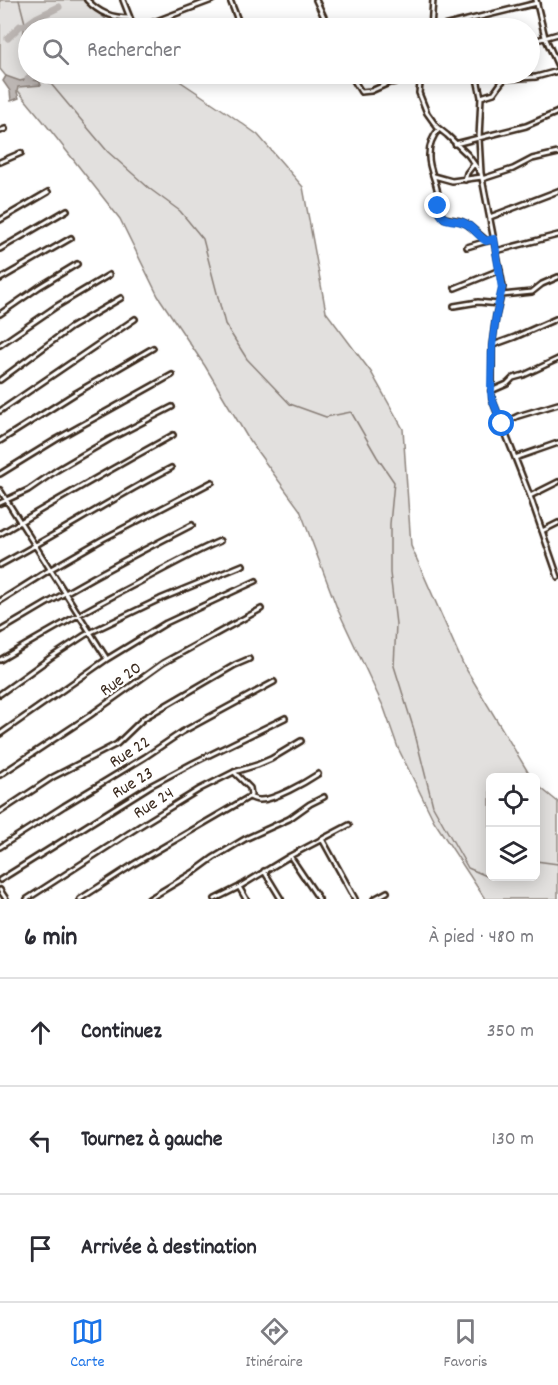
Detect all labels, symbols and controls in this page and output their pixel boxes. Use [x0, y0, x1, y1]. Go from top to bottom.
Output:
search box [18, 18, 540, 84]
icon: search [39, 35, 72, 68]
text: Rechercher [87, 36, 181, 67]
route end [424, 192, 450, 218]
route start [488, 410, 514, 436]
street label: Rue 20 [95, 657, 148, 704]
street label: Rue 22 [105, 731, 156, 775]
street label: Rue 23 [108, 762, 159, 806]
map controls [486, 773, 540, 881]
button: locate [486, 773, 540, 827]
street label: Rue 24 [129, 782, 180, 826]
button: layers [486, 827, 540, 881]
text: 6 min [24, 920, 77, 957]
text: À pied · 480 m [429, 924, 534, 952]
icon: ahead [24, 1016, 57, 1049]
text: Continuez [81, 1017, 162, 1048]
text: 350 m [487, 1018, 534, 1046]
icon: left [24, 1124, 57, 1157]
text: Tournez à gauche [81, 1125, 223, 1156]
text: 130 m [492, 1126, 534, 1154]
icon: arrive [24, 1232, 57, 1265]
text: Arrivée à destination [81, 1233, 257, 1264]
tab: Carte [70, 1315, 105, 1374]
tab: Itinéraire [245, 1315, 303, 1374]
tab: Favoris [444, 1315, 488, 1374]

